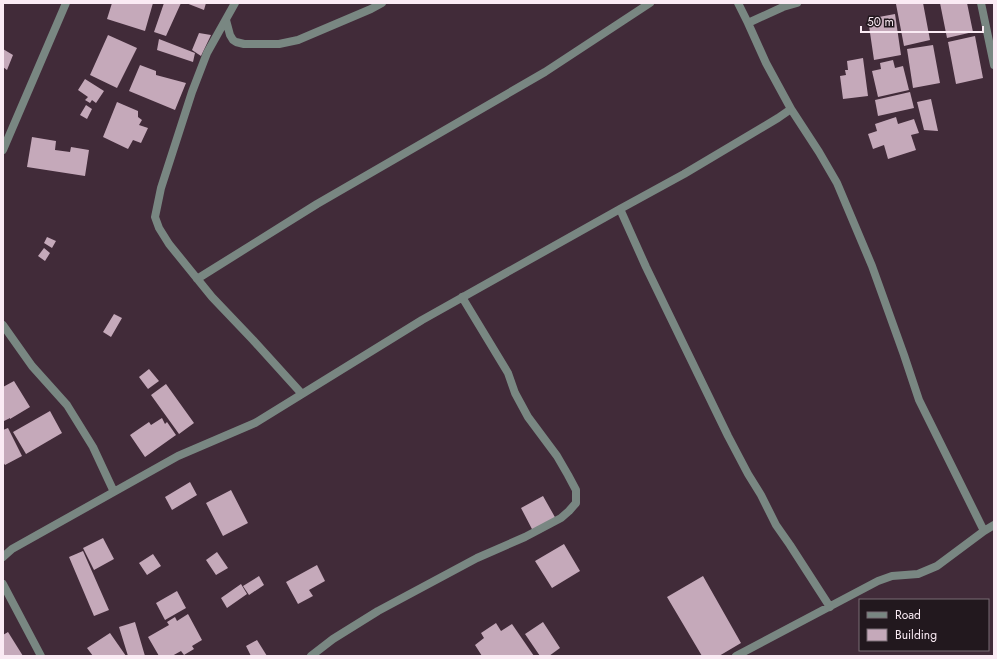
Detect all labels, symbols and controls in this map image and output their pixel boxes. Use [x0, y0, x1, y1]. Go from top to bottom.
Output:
scale bar [861, 8, 983, 34]
text: 50 m [867, 13, 894, 31]
legend [859, 599, 989, 651]
text: Road [895, 606, 921, 624]
text: Building [895, 626, 937, 644]

